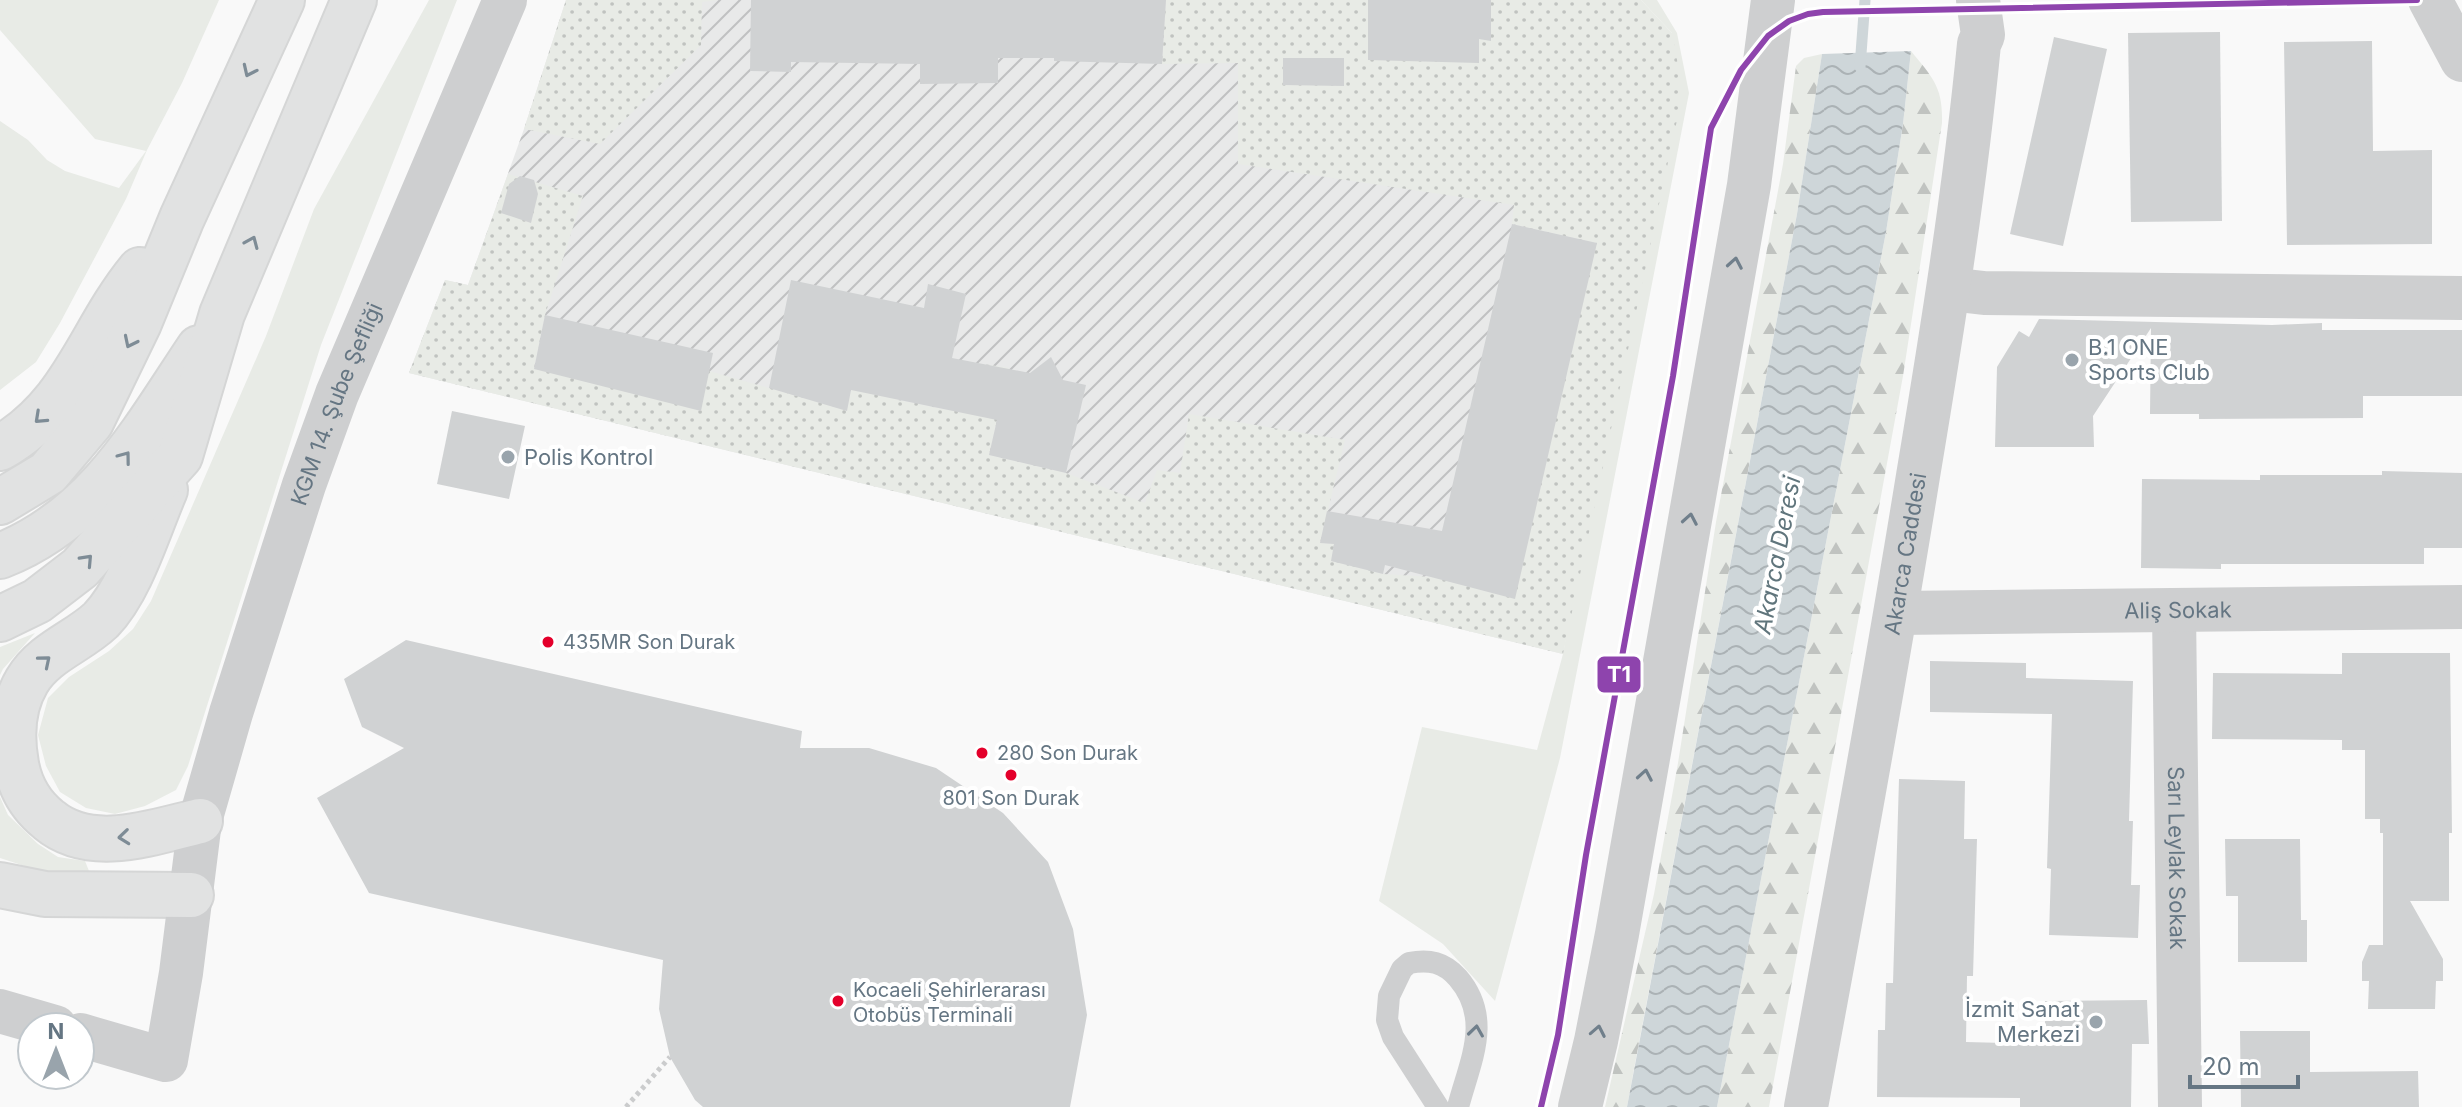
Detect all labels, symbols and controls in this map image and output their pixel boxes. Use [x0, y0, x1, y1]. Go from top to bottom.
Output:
one-way arrow [243, 63, 259, 77]
one-way arrow [243, 236, 259, 250]
one-way arrow [1726, 257, 1743, 270]
street label: KGM 14. Şube Şefliği [285, 298, 388, 509]
one-way arrow [124, 333, 140, 348]
place label: B.1 ONE Sports Club [2088, 334, 2210, 385]
marker: B.1 ONE Sports Club [2063, 351, 2081, 369]
one-way arrow [34, 408, 49, 422]
place label: Polis Kontrol [524, 444, 653, 470]
marker: Polis Kontrol [499, 448, 517, 466]
one-way arrow [115, 451, 130, 465]
street label: Akarca Caddesi [1879, 471, 1931, 637]
water label: Akarca Deresi [1747, 473, 1807, 637]
one-way arrow [1680, 513, 1697, 526]
one-way arrow [77, 554, 91, 569]
street label: Aliş Sokak [2124, 596, 2232, 624]
place label: 435MR Son Durak [563, 630, 735, 654]
marker: 435MR Son Durak [540, 634, 556, 650]
line badge: T1 [1596, 655, 1642, 694]
one-way arrow [36, 656, 51, 671]
text: T1 [1607, 661, 1631, 687]
place label: 280 Son Durak [997, 741, 1138, 765]
marker: 280 Son Durak [974, 745, 990, 761]
street label: Sarı Leylak Sokak [2163, 766, 2191, 950]
marker: 801 Son Durak [1003, 767, 1019, 783]
one-way arrow [1635, 769, 1652, 782]
place label: 801 Son Durak [942, 786, 1080, 810]
one-way arrow [117, 828, 130, 845]
place label: Kocaeli Şehirlerarası Otobüs Terminali [853, 978, 1046, 1027]
marker: Kocaeli Şehirlerarası Otobüs Terminali [830, 993, 846, 1009]
place label: İzmit Sanat Merkezi [1965, 996, 2080, 1047]
north arrow [16, 1011, 96, 1091]
marker: İzmit Sanat Merkezi [2087, 1013, 2105, 1031]
text: N [48, 1018, 64, 1044]
one-way arrow [1588, 1024, 1605, 1038]
one-way arrow [1467, 1025, 1484, 1038]
scale bar [2190, 1039, 2298, 1089]
text: 20 m [2202, 1052, 2260, 1081]

